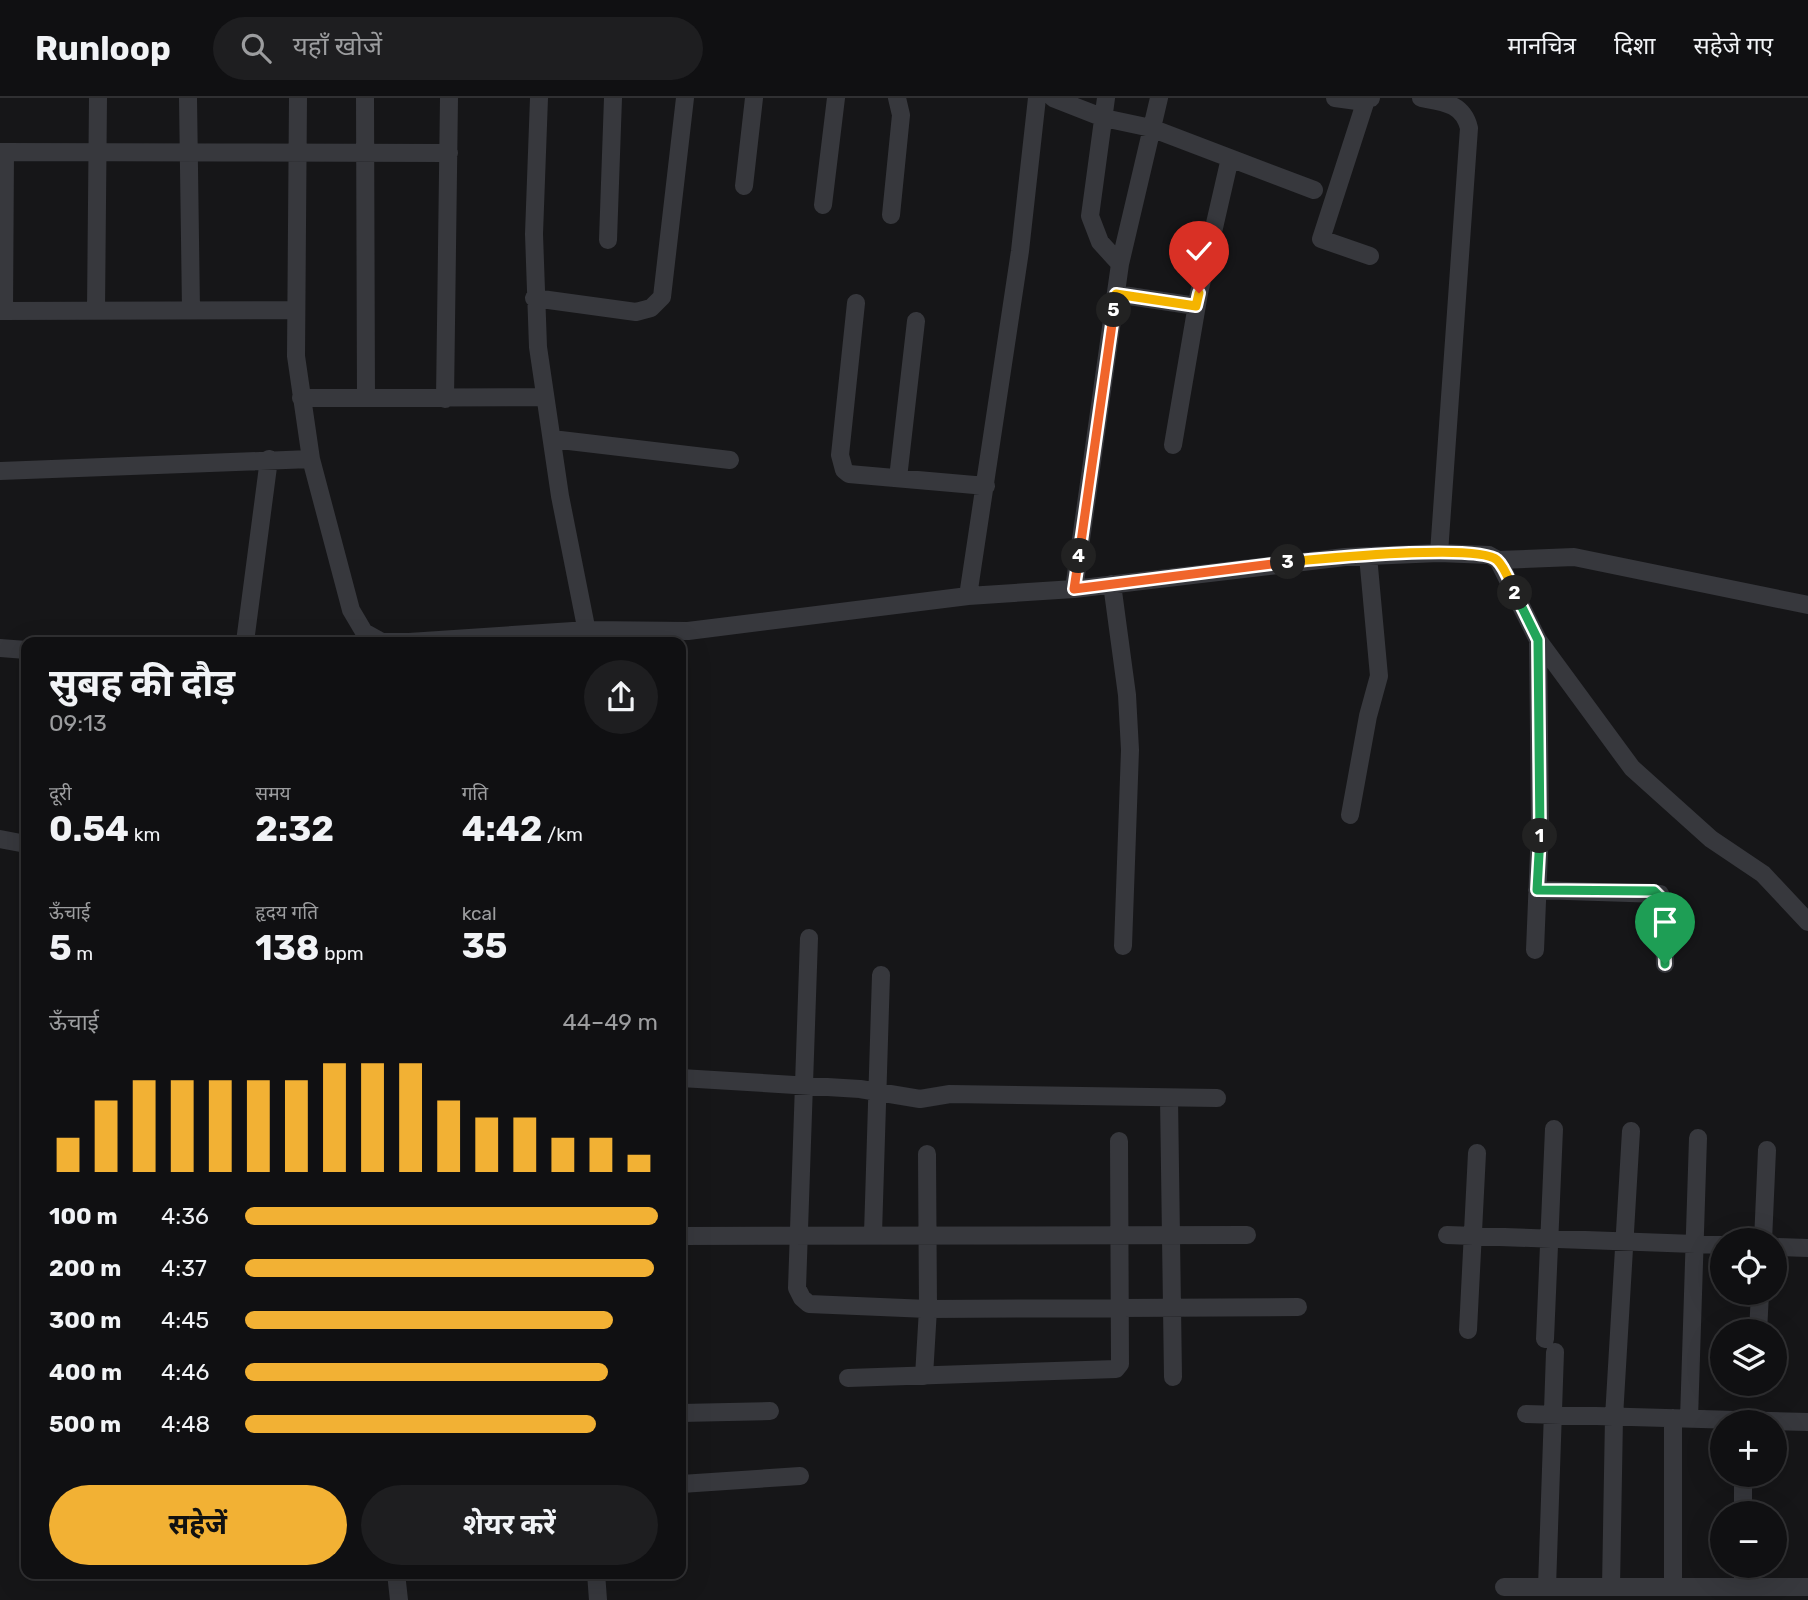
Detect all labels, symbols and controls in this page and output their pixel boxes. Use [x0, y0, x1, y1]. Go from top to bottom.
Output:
search box [213, 17, 703, 80]
text: Runloop [35, 29, 171, 68]
icon: search [237, 29, 275, 67]
text: यहाँ खोजें [293, 31, 382, 62]
text: मानचित्र [1507, 32, 1576, 60]
text: दिशा [1614, 32, 1656, 60]
text: सहेजे गए [1694, 32, 1773, 60]
pin [1169, 221, 1229, 293]
icon: check [1180, 232, 1218, 270]
pin: 5 [1096, 292, 1132, 328]
text: 5 [1107, 298, 1120, 321]
pin: 4 [1062, 538, 1096, 574]
text: 4 [1072, 544, 1085, 567]
pin: 3 [1270, 545, 1306, 580]
text: 3 [1281, 550, 1294, 573]
pin: 2 [1498, 575, 1532, 610]
text: 2 [1508, 581, 1521, 604]
text: सुबह की दौड़ [49, 660, 235, 706]
button: share [584, 660, 658, 734]
text: 09:13 [49, 709, 107, 737]
text: दूरी [49, 782, 72, 805]
text: समय [255, 782, 291, 805]
text: गति [462, 782, 488, 805]
text: 0.54 [49, 808, 129, 850]
text: 2:32 [255, 808, 334, 850]
text: 4:42 [462, 808, 542, 850]
pin: 1 [1522, 818, 1558, 854]
text: km [129, 823, 160, 846]
text: /km [542, 823, 583, 846]
text: 1 [1535, 824, 1544, 847]
pin [1635, 892, 1695, 964]
text: ऊँचाई [49, 901, 90, 924]
text: हृदय गति [255, 901, 318, 924]
text: kcal [462, 902, 497, 925]
icon: arrive [1646, 903, 1684, 941]
text: 35 [462, 925, 507, 967]
text: 5 [49, 927, 72, 969]
text: 138 [255, 927, 319, 969]
text: m [72, 942, 93, 965]
text: bpm [319, 942, 364, 965]
text: ऊँचाई [49, 1008, 99, 1036]
text: 44–49 m [562, 1008, 658, 1036]
text: 100 m [49, 1202, 118, 1230]
text: 4:36 [161, 1202, 209, 1230]
map controls [1710, 1228, 1787, 1578]
button: locate [1710, 1228, 1787, 1305]
text: 200 m [49, 1254, 121, 1282]
text: 4:37 [161, 1254, 207, 1282]
text: 300 m [49, 1306, 121, 1334]
text: 4:45 [161, 1306, 209, 1334]
button: layers [1710, 1319, 1787, 1396]
text: 400 m [49, 1358, 122, 1386]
text: 4:46 [161, 1358, 209, 1386]
text: 500 m [49, 1410, 121, 1438]
text: 4:48 [161, 1410, 210, 1438]
button: + [1710, 1410, 1787, 1487]
button: सहेजें [49, 1485, 347, 1565]
button: शेयर करें [361, 1485, 658, 1565]
button: − [1710, 1501, 1787, 1578]

